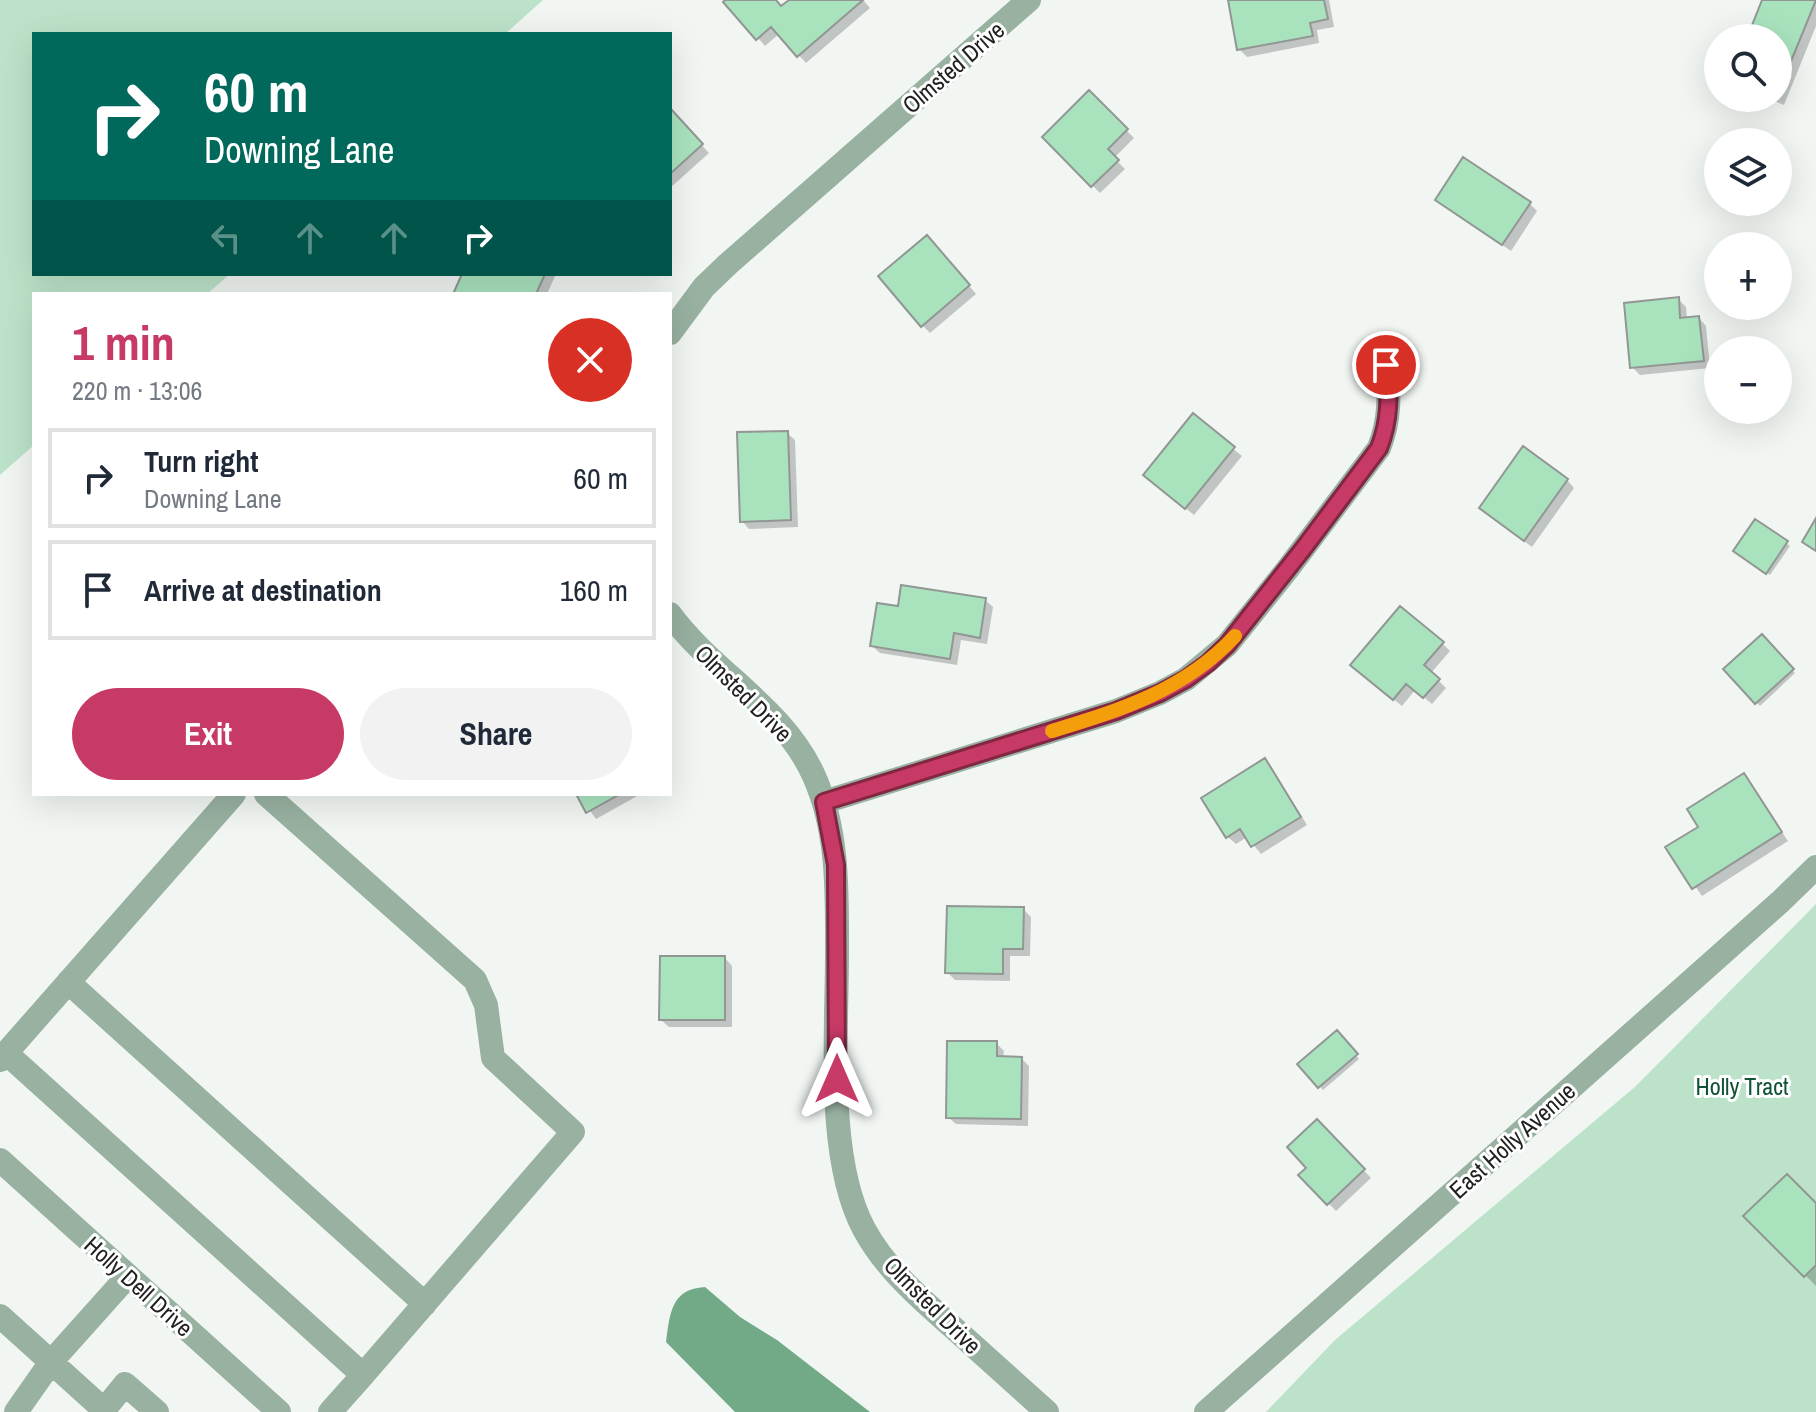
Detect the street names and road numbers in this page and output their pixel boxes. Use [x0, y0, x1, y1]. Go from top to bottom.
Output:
street label: Olmsted Drive [895, 14, 1011, 120]
street label: Olmsted Drive [688, 637, 800, 749]
street label: East Holly Avenue [1442, 1075, 1582, 1205]
street label: Holly Dell Drive [78, 1229, 200, 1343]
street label: Olmsted Drive [877, 1249, 989, 1361]

